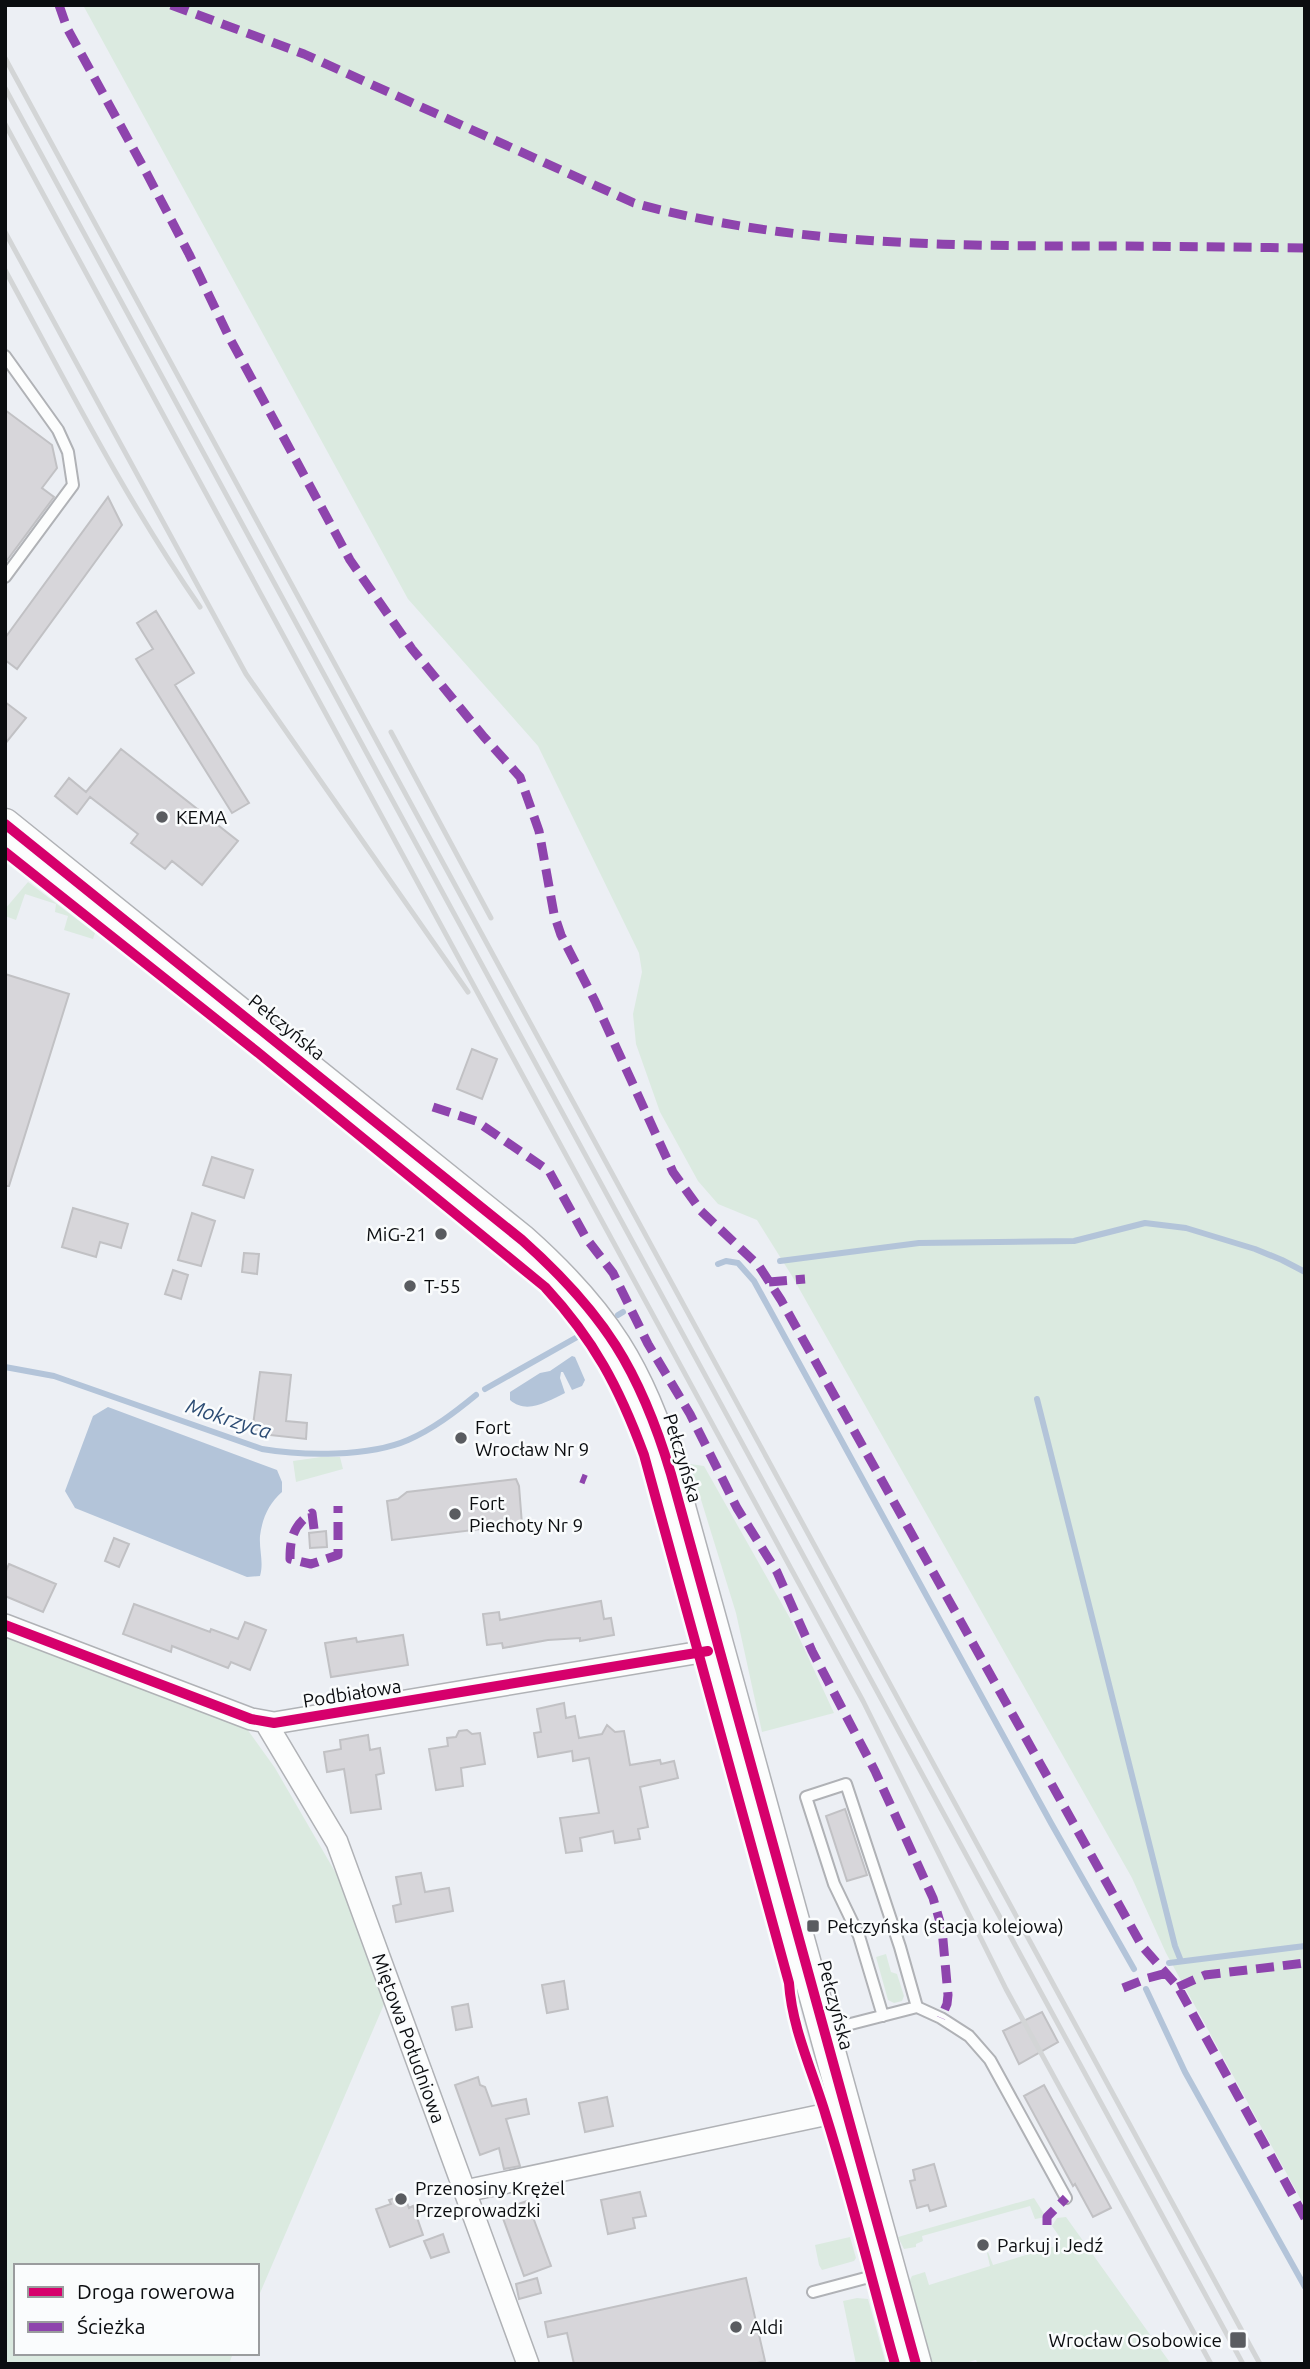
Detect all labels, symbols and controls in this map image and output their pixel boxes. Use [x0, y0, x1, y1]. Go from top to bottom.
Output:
place label: KEMA [176, 806, 228, 828]
marker: KEMA [154, 809, 170, 825]
street label: Pełczyńska [244, 990, 330, 1064]
place label: MiG-21 [366, 1223, 427, 1245]
marker: MiG-21 [433, 1226, 449, 1242]
place label: T-55 [424, 1275, 461, 1297]
marker: T-55 [402, 1278, 418, 1294]
water label: Mokrzyca [183, 1393, 275, 1443]
street label: Pełczyńska [659, 1411, 707, 1505]
place label: Fort Wrocław Nr 9 [475, 1416, 589, 1460]
marker: Fort Wrocław Nr 9 [453, 1430, 469, 1446]
place label: Fort Piechoty Nr 9 [469, 1492, 583, 1536]
marker: Fort Piechoty Nr 9 [447, 1506, 463, 1522]
street label: Podbiałowa [301, 1674, 403, 1712]
place label: Pełczyńska (stacja kolejowa) [827, 1915, 1064, 1937]
marker: Pełczyńska (stacja kolejowa) [805, 1918, 821, 1934]
street label: Miętowa Południowa [368, 1950, 450, 2126]
street label: Pełczyńska [813, 1958, 859, 2052]
place label: Przenosiny Krężel Przeprowadzki [415, 2177, 565, 2221]
marker: Przenosiny Krężel Przeprowadzki [393, 2191, 409, 2207]
place label: Parkuj i Jedź [997, 2234, 1103, 2256]
marker: Parkuj i Jedź [975, 2237, 991, 2253]
legend [14, 2264, 259, 2355]
text: Droga rowerowa [77, 2279, 235, 2303]
text: Ścieżka [77, 2314, 146, 2338]
place label: Aldi [750, 2316, 783, 2338]
marker: Aldi [728, 2319, 744, 2335]
place label: Wrocław Osobowice [1049, 2329, 1222, 2351]
marker: Wrocław Osobowice [1228, 2330, 1248, 2350]

